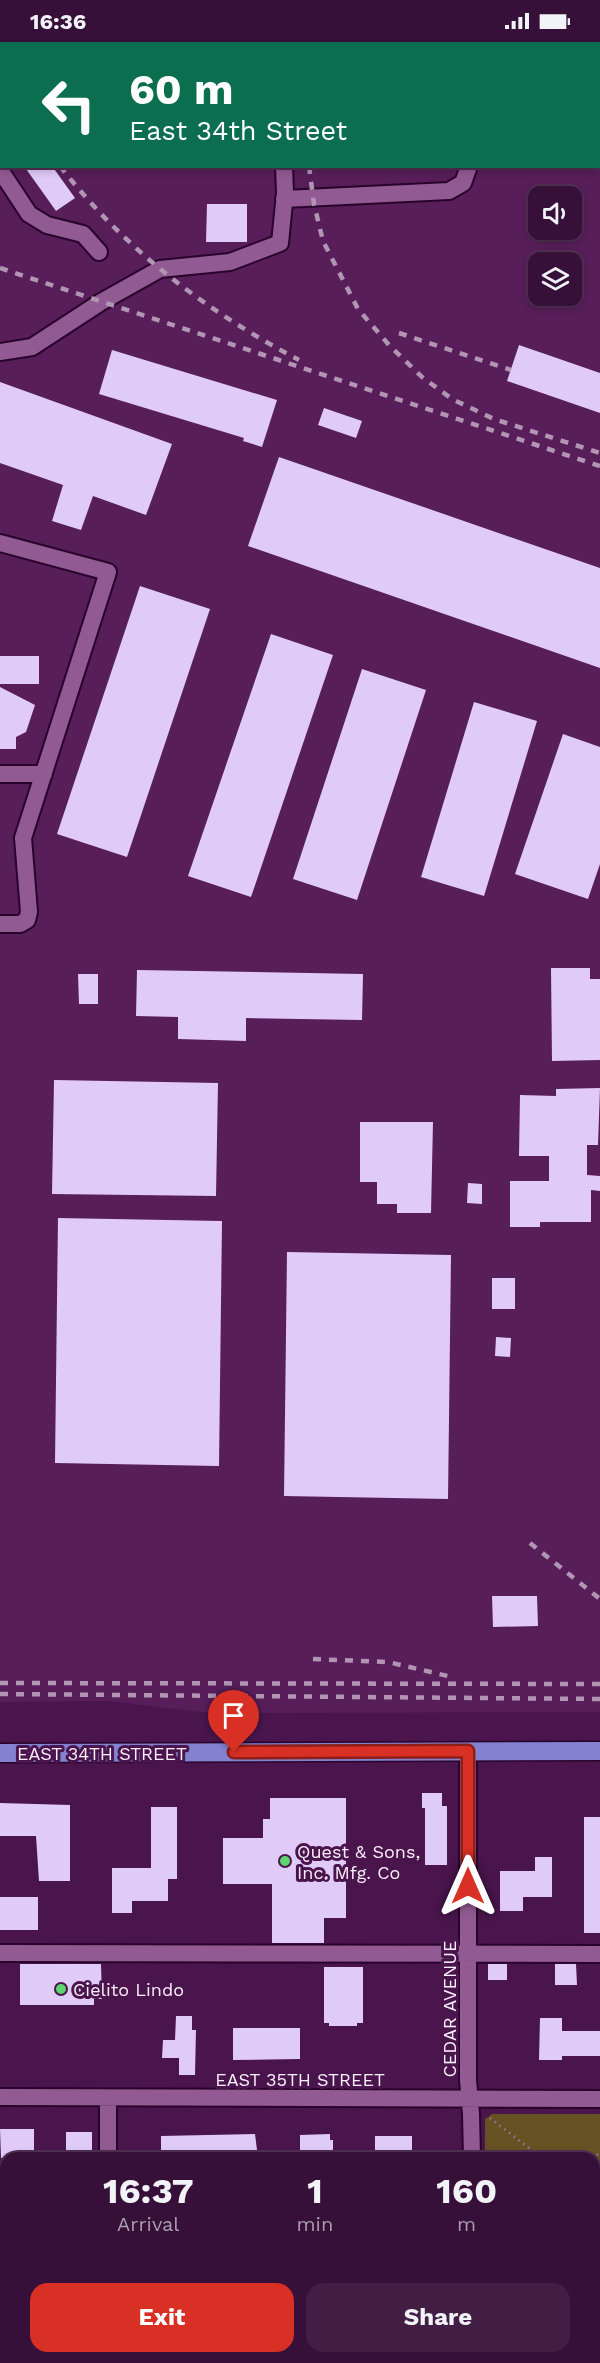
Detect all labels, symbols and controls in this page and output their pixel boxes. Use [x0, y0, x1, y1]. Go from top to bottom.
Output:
text: 16:36 [30, 9, 86, 34]
text: 60 m [129, 65, 233, 114]
icon: left [30, 66, 108, 144]
text: East 34th Street [129, 115, 347, 147]
map controls [528, 186, 582, 306]
button: sound [528, 186, 582, 240]
button: layers [528, 252, 582, 306]
pin [208, 1690, 259, 1752]
icon: arrive [217, 1699, 250, 1732]
street label: EAST 34TH STREET [17, 1743, 187, 1764]
place label: Quest & Sons, Inc. Mfg. Co [297, 1841, 420, 1883]
marker: Quest & Sons, Inc. Mfg. Co [278, 1854, 292, 1868]
position arrow [436, 1854, 500, 1918]
street label: CEDAR AVENUE [439, 1940, 460, 2078]
place label: Cielito Lindo [73, 1979, 184, 2000]
marker: Cielito Lindo [54, 1982, 68, 1996]
street label: EAST 35TH STREET [215, 2069, 385, 2090]
text: 16:37 [103, 2170, 194, 2212]
text: 1 [307, 2170, 323, 2212]
text: 160 [436, 2170, 497, 2212]
text: Arrival [117, 2212, 179, 2236]
text: min [297, 2212, 333, 2236]
text: m [457, 2212, 476, 2236]
button: Exit [30, 2283, 294, 2352]
button: Share [306, 2283, 570, 2352]

